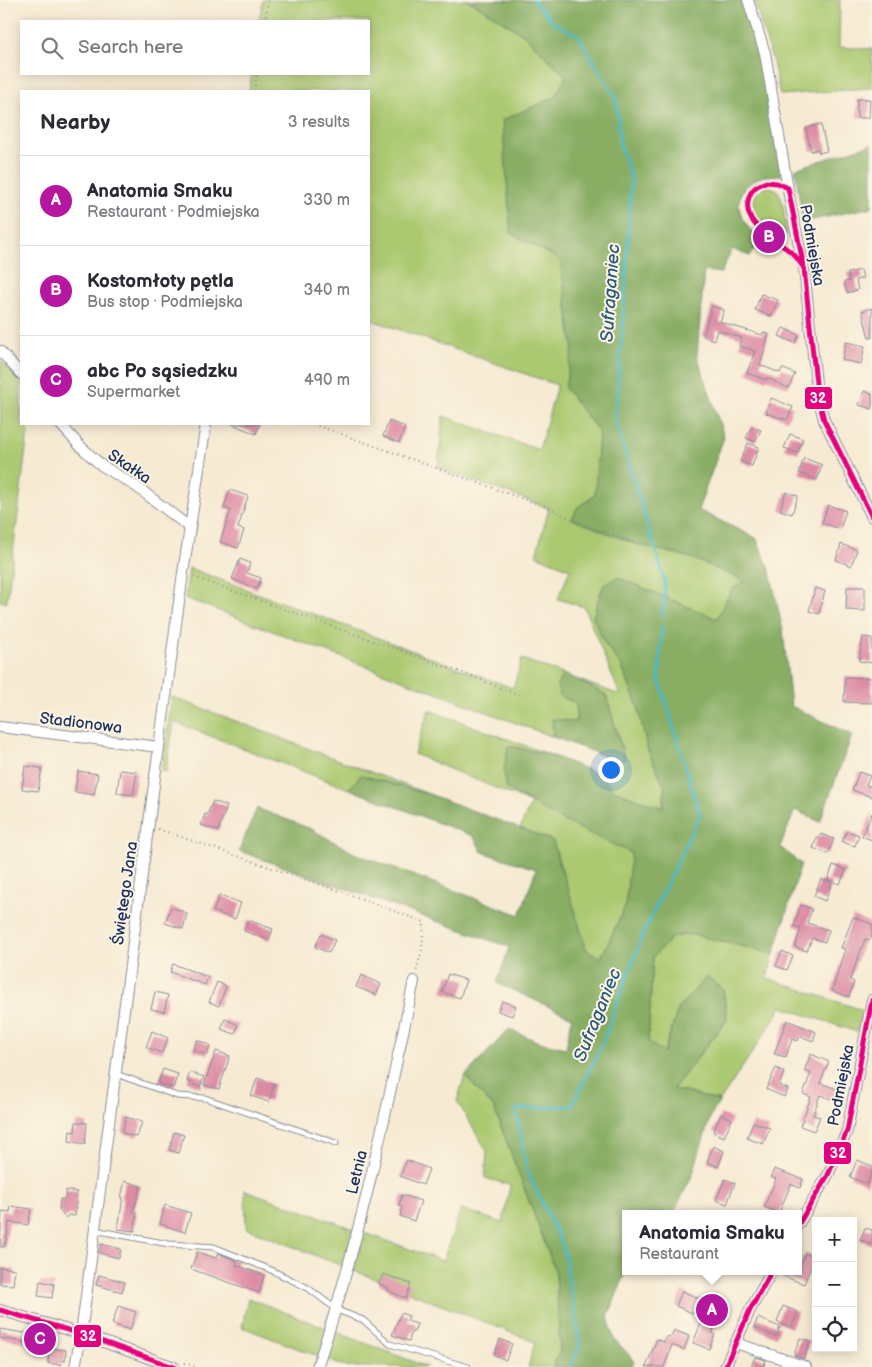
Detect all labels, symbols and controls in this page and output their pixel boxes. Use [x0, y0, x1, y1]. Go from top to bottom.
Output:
search box [20, 20, 370, 75]
icon: search [38, 34, 66, 62]
text: Search here [78, 36, 183, 59]
text: Nearby [40, 110, 110, 135]
text: 3 results [288, 113, 350, 132]
text: Anatomia Smaku [87, 180, 233, 203]
text: A [51, 191, 61, 210]
text: 330 m [303, 191, 350, 210]
text: Restaurant · Podmiejska [87, 203, 260, 222]
street label: Podmiejska [795, 203, 828, 288]
pin: B [753, 218, 785, 256]
water label: Sufraganiec [597, 243, 624, 343]
text: Kostomłoty pętla [87, 270, 234, 293]
text: B [50, 281, 62, 300]
text: 340 m [303, 281, 350, 300]
text: Bus stop · Podmiejska [87, 293, 243, 312]
text: abc Po sąsiedzku [87, 360, 238, 383]
text: C [50, 371, 62, 390]
text: 490 m [304, 371, 350, 390]
text: Supermarket [87, 383, 180, 402]
line badge: 32 [804, 386, 833, 410]
text: 32 [810, 390, 827, 407]
street label: Skałka [104, 446, 154, 488]
street label: Stadionowa [39, 709, 123, 738]
your location [598, 757, 624, 783]
street label: Świętego Jana [107, 840, 142, 946]
water label: Sufraganiec [569, 965, 626, 1065]
street label: Podmiejska [824, 1043, 859, 1128]
line badge: 32 [823, 1141, 852, 1165]
text: 32 [830, 1145, 847, 1162]
street label: Letnia [343, 1148, 372, 1196]
popup [622, 1210, 802, 1275]
map controls [812, 1217, 857, 1352]
button: + [812, 1217, 857, 1262]
text: Anatomia Smaku [639, 1222, 785, 1245]
text: Restaurant [639, 1245, 719, 1264]
button: − [812, 1262, 857, 1307]
pin: A [696, 1291, 728, 1329]
button: locate [812, 1307, 857, 1352]
pin: C [24, 1320, 56, 1358]
line badge: 32 [73, 1324, 102, 1348]
text: 32 [80, 1328, 97, 1345]

